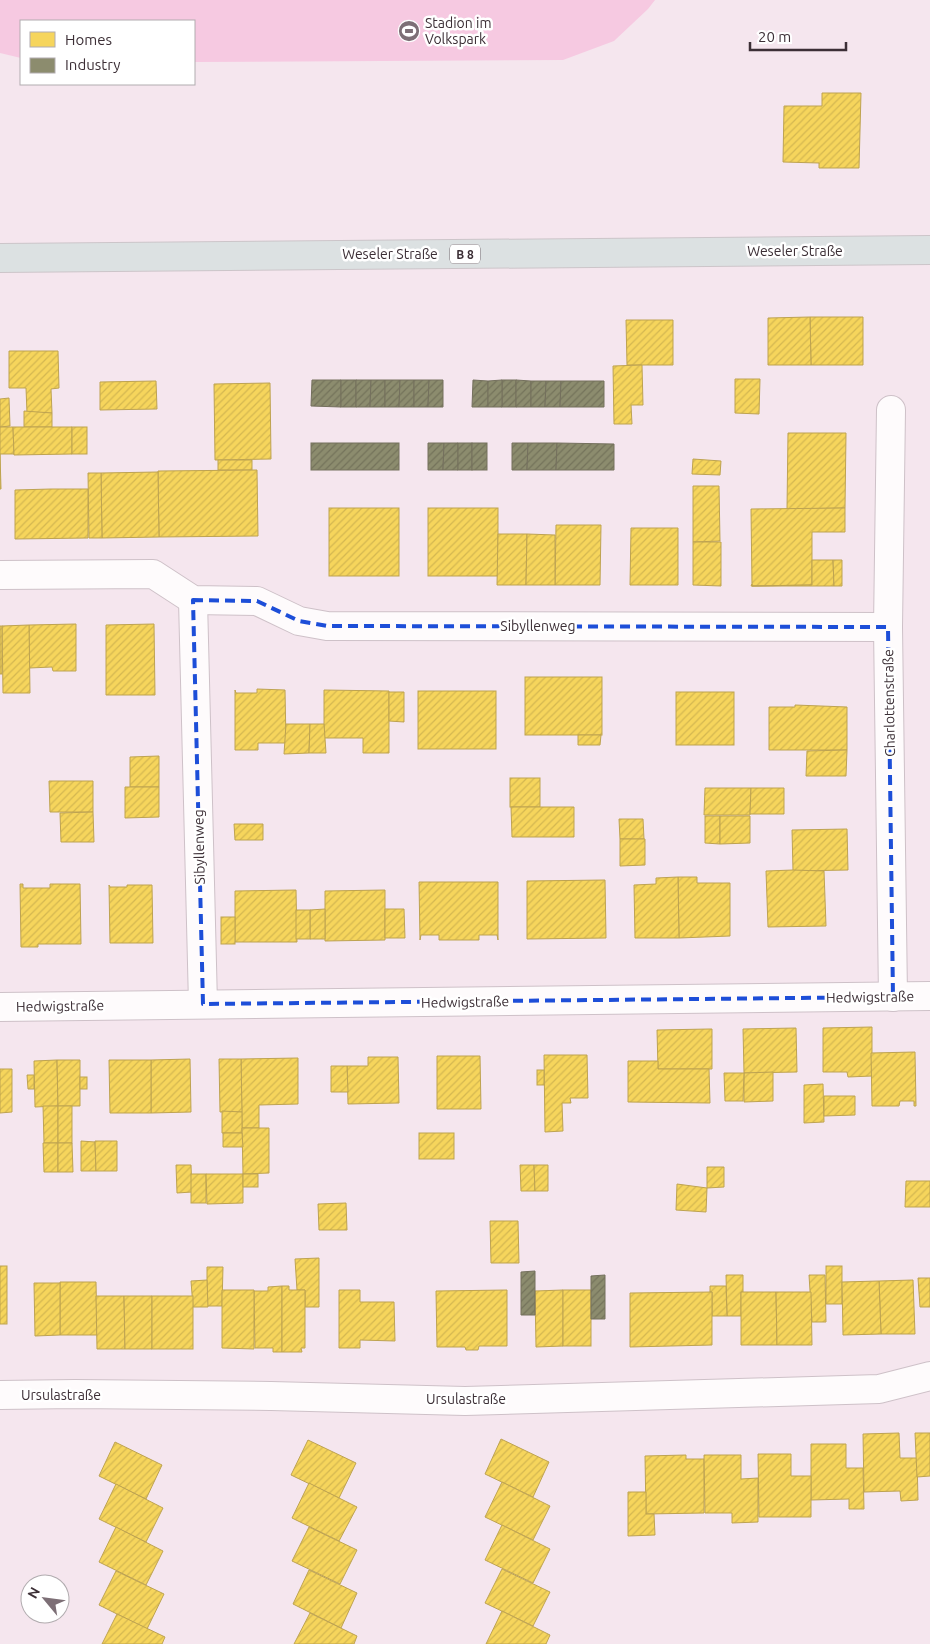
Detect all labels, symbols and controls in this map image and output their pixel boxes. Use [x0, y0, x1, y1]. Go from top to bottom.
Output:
place label: Stadion im Volkspark [425, 15, 491, 47]
sports icon: Stadion im Volkspark [397, 19, 421, 43]
legend [20, 20, 195, 85]
scale bar [750, 20, 846, 52]
text: 20 m [758, 28, 791, 45]
text: Homes [65, 31, 112, 48]
text: Industry [65, 56, 120, 73]
street label: Weseler Straße [747, 243, 843, 259]
road number: B 8 [450, 244, 480, 264]
street label: Weseler Straße [342, 246, 438, 262]
street label: Sibyllenweg [500, 618, 576, 634]
street label: Charlottenstraße [880, 649, 898, 757]
street label: Sibyllenweg [190, 809, 208, 885]
street label: Hedwigstraße [826, 988, 914, 1006]
street label: Hedwigstraße [421, 993, 509, 1011]
street label: Hedwigstraße [16, 997, 104, 1015]
street label: Ursulastraße [21, 1387, 101, 1403]
street label: Ursulastraße [426, 1391, 506, 1407]
north arrow [20, 1574, 70, 1624]
text: N [24, 1584, 43, 1601]

